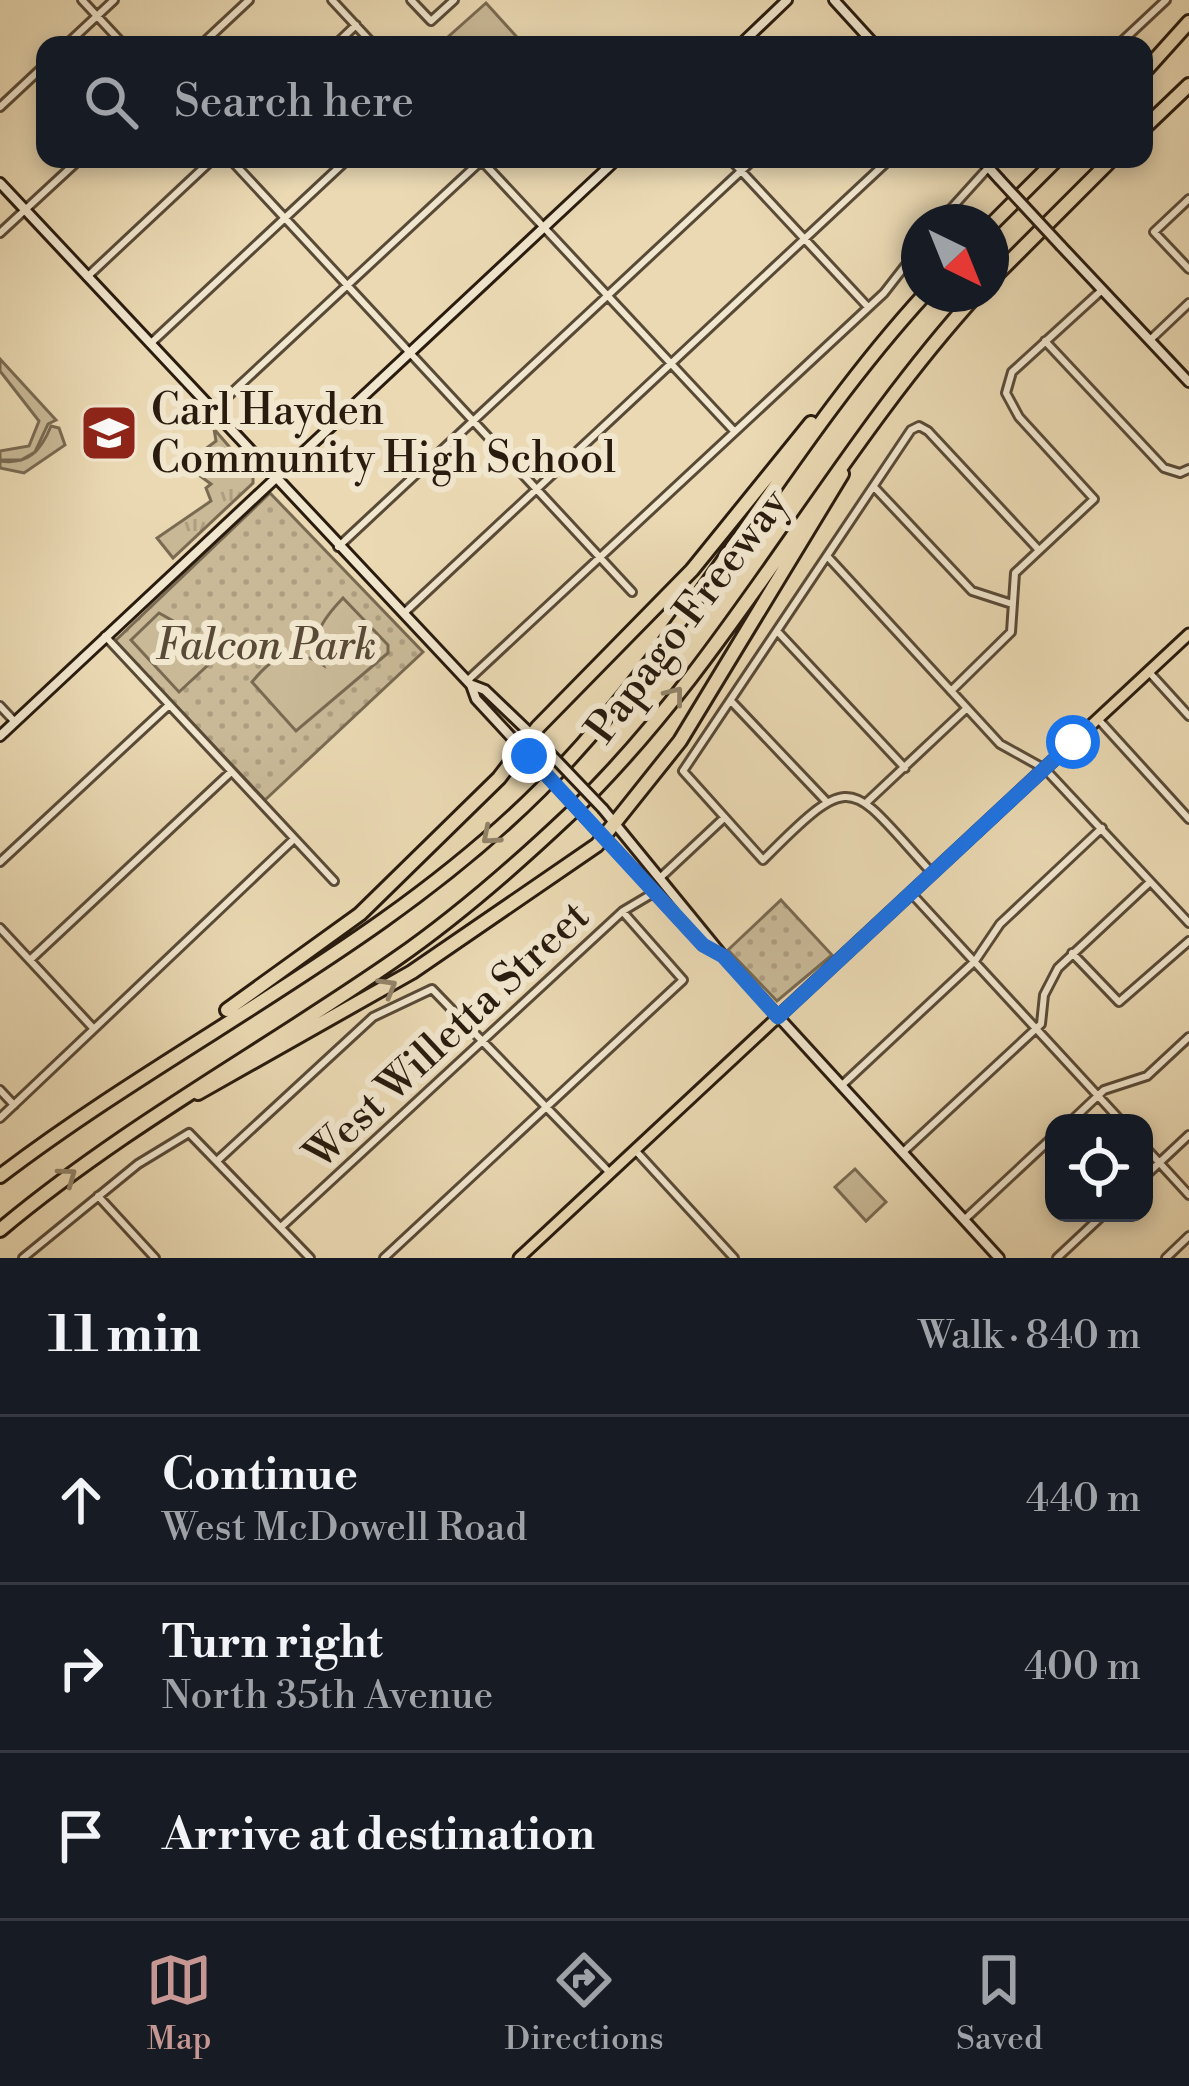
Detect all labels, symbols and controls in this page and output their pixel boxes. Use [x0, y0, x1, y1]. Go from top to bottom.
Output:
search box [36, 36, 1153, 168]
icon: search [78, 69, 144, 135]
text: Search here [174, 74, 414, 131]
north arrow [901, 204, 1009, 312]
place label: Carl Hayden Community High School [151, 385, 616, 487]
school or university icon: Carl Hayden Community High School [78, 402, 140, 464]
street label: Papago Freeway [575, 478, 802, 755]
park label: Falcon Park [156, 620, 376, 673]
one-way arrow [661, 687, 682, 709]
route start [1046, 715, 1100, 769]
route end [502, 729, 556, 783]
one-way arrow [482, 822, 504, 843]
street label: West Willetta Street [293, 890, 601, 1183]
one-way arrow [376, 978, 397, 1001]
map controls [1045, 1114, 1153, 1222]
button: locate [1045, 1114, 1153, 1222]
one-way arrow [55, 1168, 76, 1190]
text: 11 min [48, 1304, 201, 1368]
text: Walk · 840 m [918, 1312, 1141, 1361]
text: Continue [162, 1447, 358, 1504]
icon: ahead [48, 1467, 114, 1533]
text: 440 m [1026, 1475, 1141, 1524]
text: West McDowell Road [162, 1504, 527, 1553]
text: Turn right [162, 1615, 383, 1672]
icon: right [48, 1635, 114, 1701]
text: 400 m [1024, 1643, 1141, 1692]
text: North 35th Avenue [162, 1672, 493, 1721]
icon: arrive [48, 1803, 114, 1869]
text: Arrive at destination [162, 1807, 595, 1864]
tab: Map [146, 1947, 212, 2060]
tab: Directions [505, 1947, 664, 2060]
tab: Saved [956, 1947, 1043, 2060]

